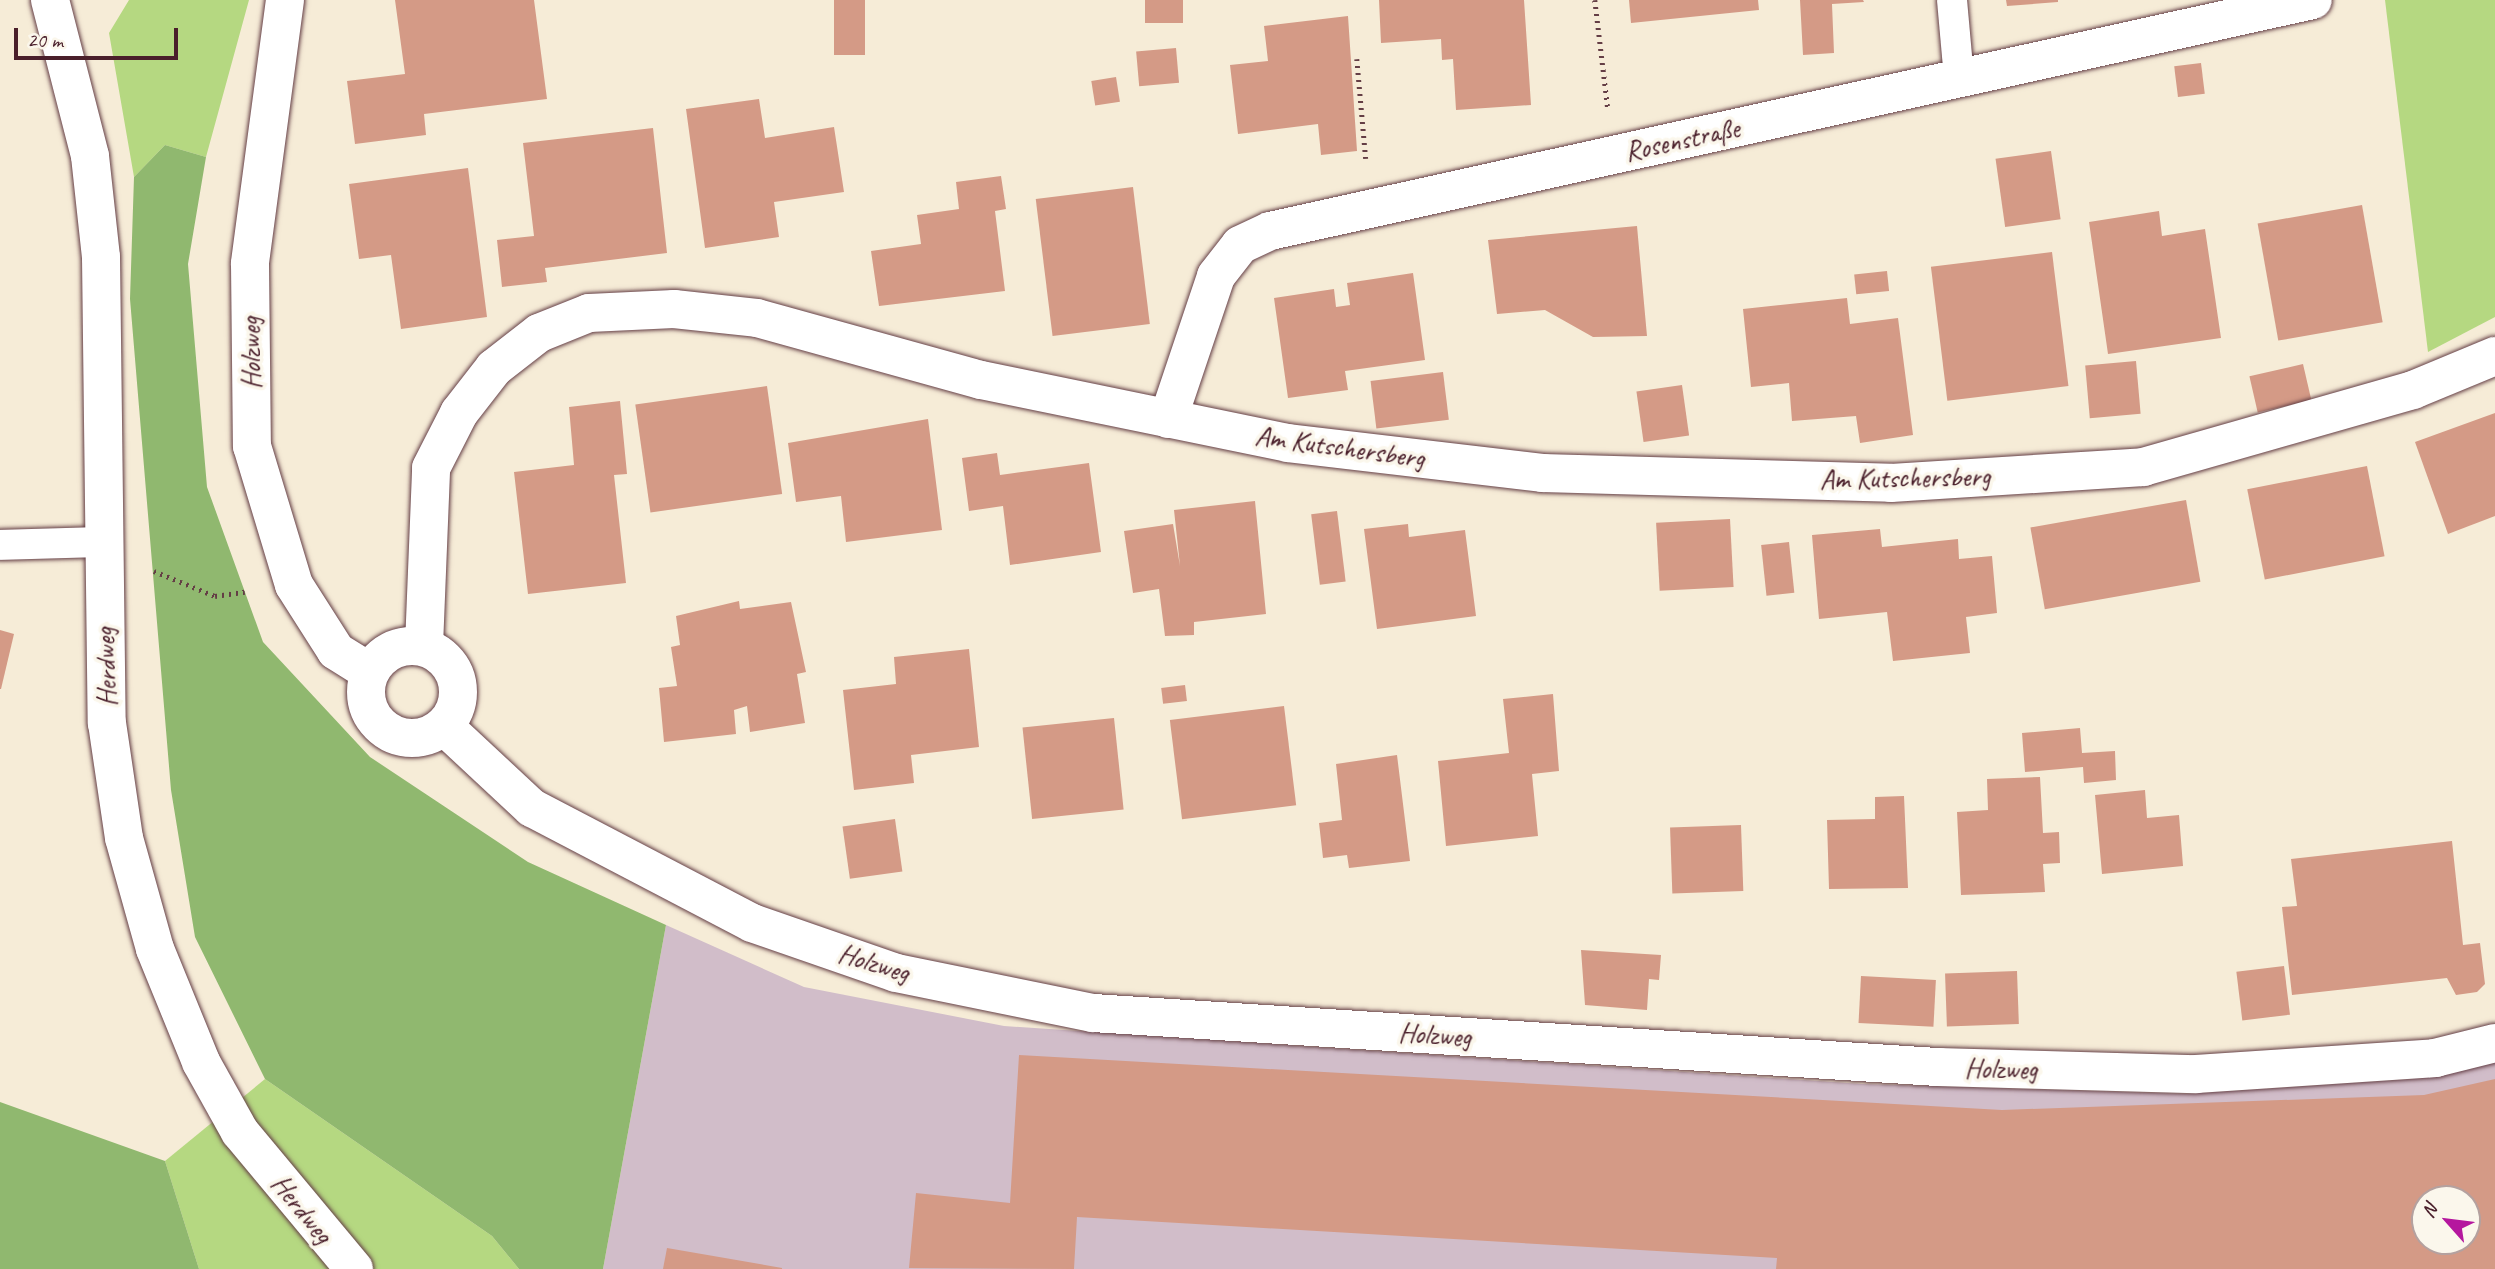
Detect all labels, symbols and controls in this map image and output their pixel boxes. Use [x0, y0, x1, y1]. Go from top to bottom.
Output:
scale bar [18, 14, 182, 58]
text: 20 m [27, 27, 63, 53]
street label: Rosenstraße [1622, 111, 1742, 169]
street label: Holzweg [234, 316, 268, 390]
street label: Am Kutschersberg [1253, 418, 1427, 476]
street label: Am Kutschersberg [1819, 460, 1991, 496]
street label: Herdweg [88, 627, 124, 707]
street label: Holzweg [834, 936, 914, 990]
street label: Holzweg [1398, 1016, 1472, 1054]
street label: Holzweg [1964, 1052, 2038, 1086]
street label: Herdweg [264, 1168, 340, 1250]
north arrow [2411, 1185, 2481, 1255]
text: N [2416, 1200, 2443, 1222]

